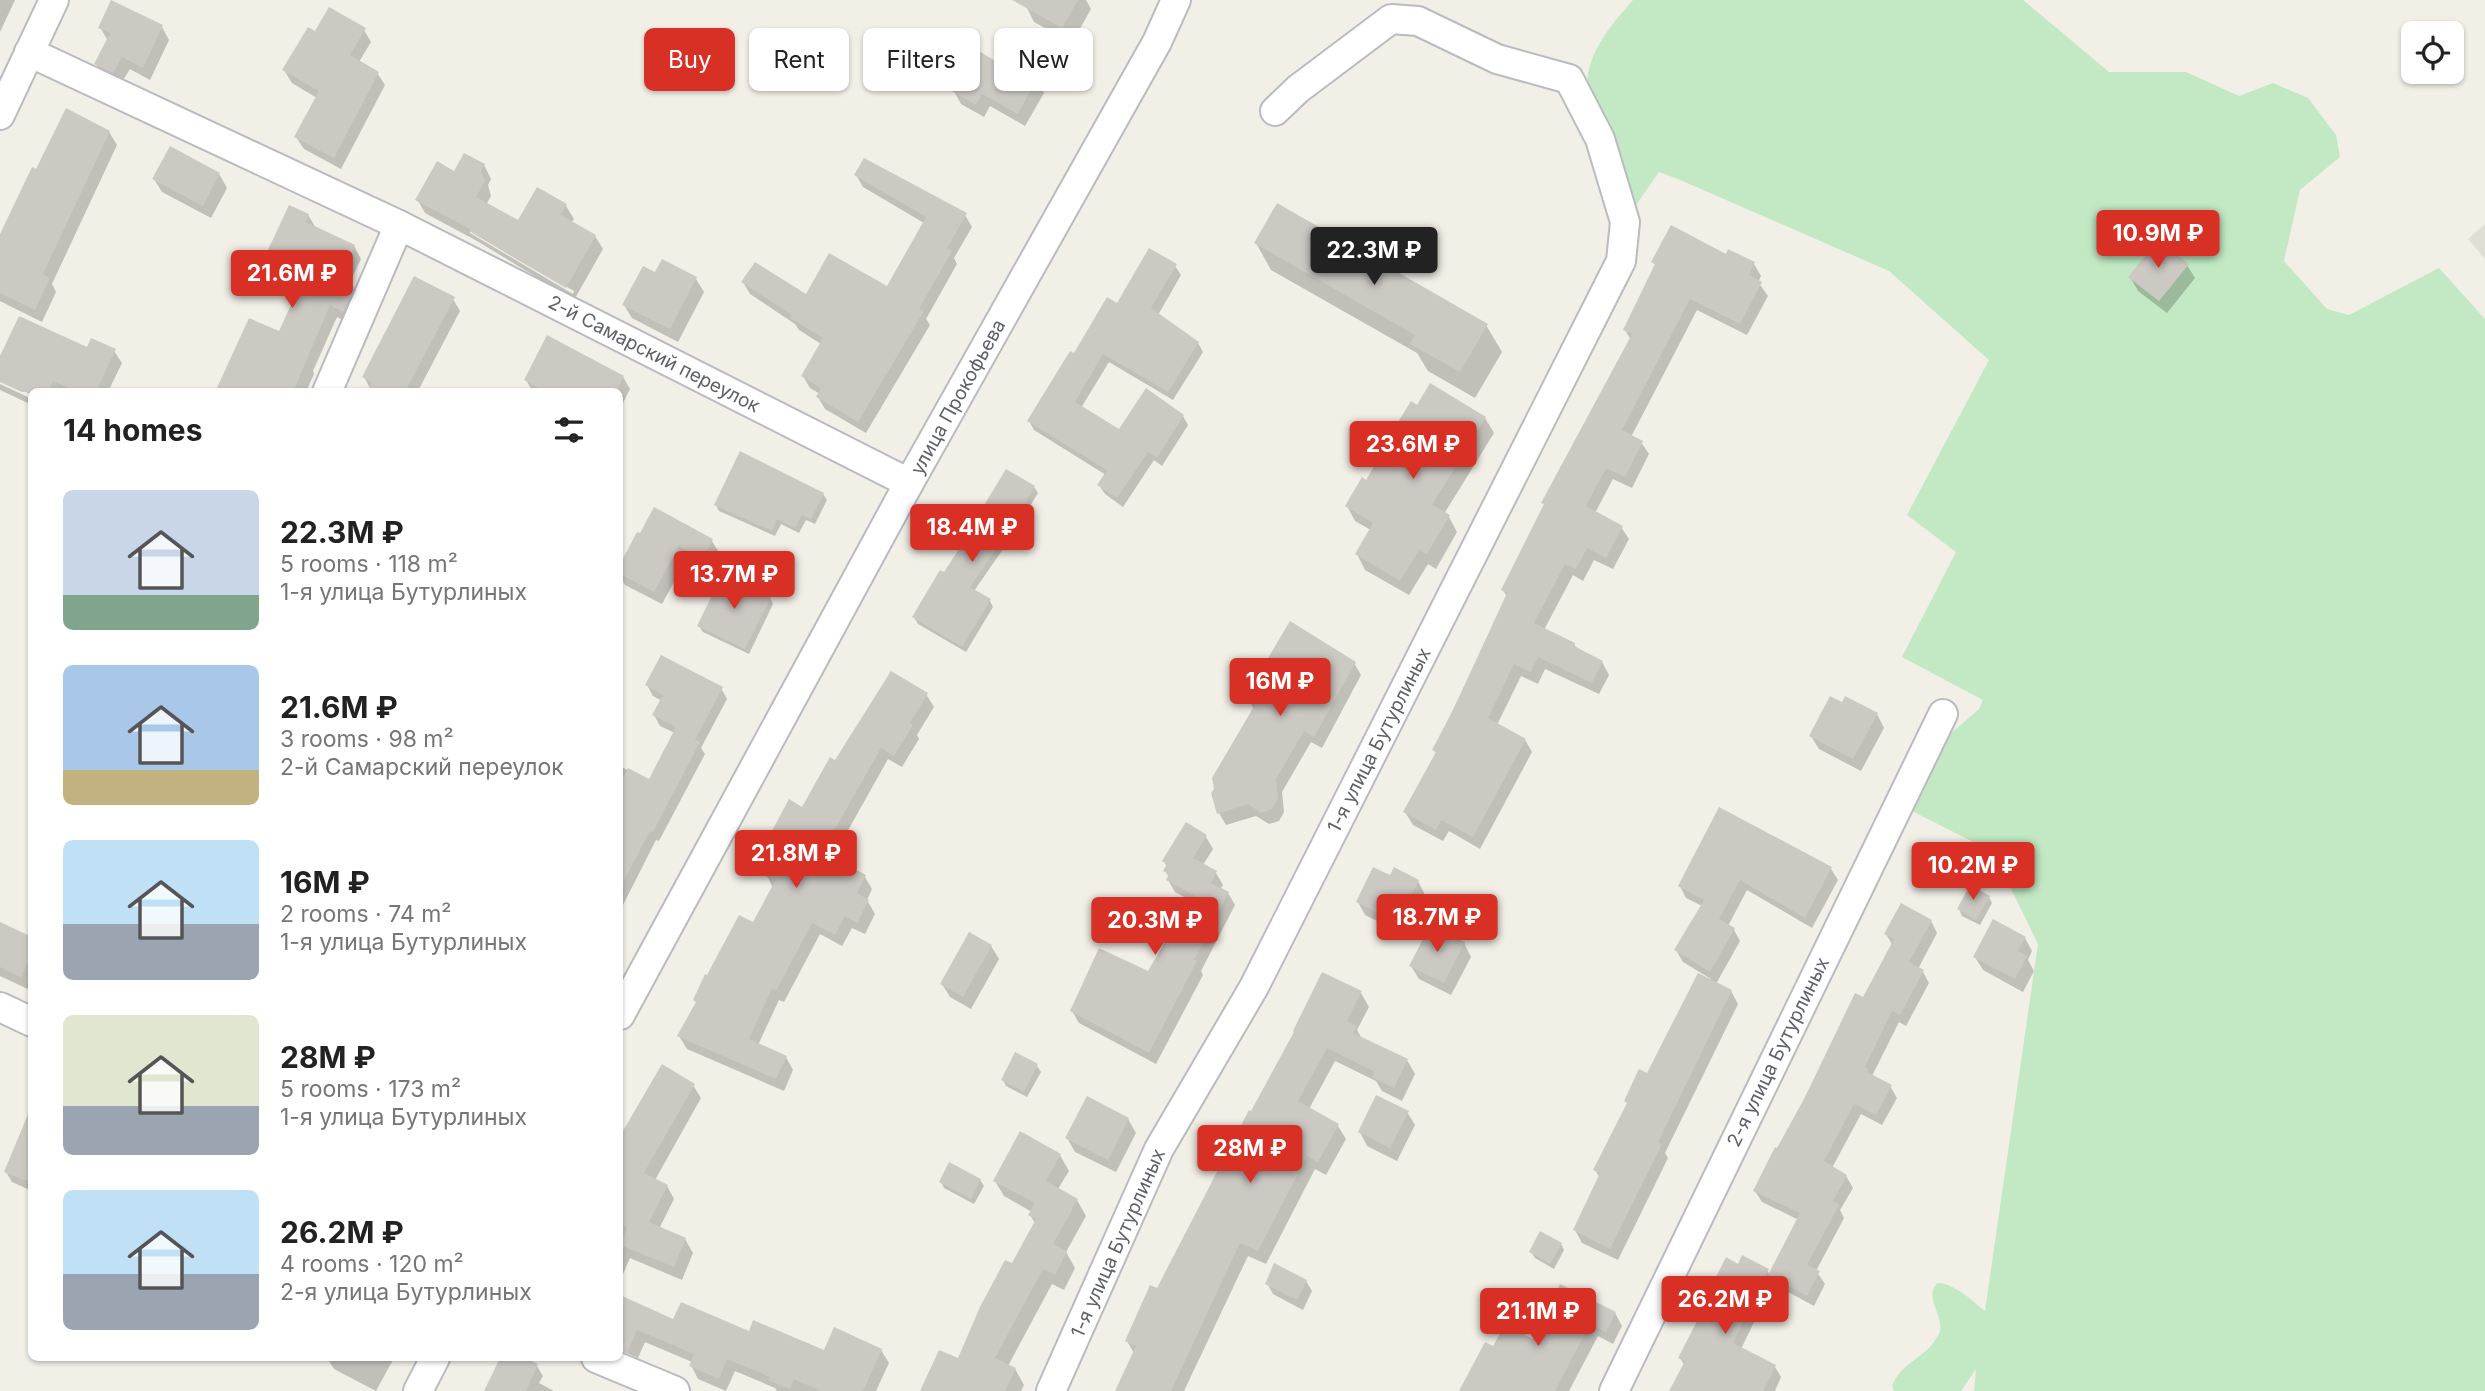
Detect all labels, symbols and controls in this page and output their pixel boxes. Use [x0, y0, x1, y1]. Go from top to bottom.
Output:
map controls [2401, 21, 2464, 84]
button: locate [2401, 21, 2464, 84]
chip: Buy [644, 28, 735, 91]
chip: Rent [749, 28, 849, 91]
chip: Filters [863, 28, 980, 91]
chip: New [994, 28, 1093, 91]
pin: 10.9M ₽ [2093, 210, 2223, 270]
text: 10.9M ₽ [2112, 219, 2204, 247]
pin: 22.3M ₽ [1309, 228, 1439, 287]
text: 22.3M ₽ [1327, 236, 1421, 264]
pin: 21.6M ₽ [227, 250, 357, 310]
text: 21.6M ₽ [247, 259, 337, 287]
street label: 2-й Самарский переулок [544, 291, 764, 418]
street label: улица Прокофьева [906, 315, 1010, 479]
icon: filters [550, 411, 588, 449]
text: 14 homes [63, 412, 202, 448]
pin: 23.6M ₽ [1348, 421, 1478, 481]
text: 23.6M ₽ [1366, 430, 1460, 458]
pin: 18.4M ₽ [907, 504, 1037, 564]
text: 18.4M ₽ [926, 513, 1018, 541]
text: 22.3M ₽ [280, 514, 404, 550]
icon: home [119, 518, 203, 602]
text: 5 rooms · 118 m² [280, 550, 458, 578]
pin: 13.7M ₽ [669, 552, 799, 611]
text: 13.7M ₽ [690, 560, 778, 588]
text: 1-я улица Бутурлиных [280, 578, 527, 606]
street label: 1-я улица Бутурлиных [1322, 644, 1436, 836]
pin: 16M ₽ [1231, 658, 1329, 718]
text: 16M ₽ [1246, 667, 1314, 695]
text: 21.6M ₽ [280, 689, 398, 725]
icon: home [119, 693, 203, 777]
text: 3 rooms · 98 m² [280, 725, 454, 753]
text: 2-й Самарский переулок [280, 753, 564, 781]
pin: 21.8M ₽ [731, 830, 861, 890]
text: 21.8M ₽ [751, 839, 841, 867]
pin: 10.2M ₽ [1908, 842, 2038, 902]
text: 10.2M ₽ [1928, 851, 2018, 879]
text: 16M ₽ [280, 864, 370, 900]
icon: home [119, 868, 203, 952]
pin: 18.7M ₽ [1372, 894, 1502, 954]
pin: 20.3M ₽ [1090, 898, 1220, 957]
text: 2 rooms · 74 m² [280, 900, 452, 928]
text: 18.7M ₽ [1393, 903, 1481, 931]
text: 20.3M ₽ [1107, 906, 1203, 934]
text: 1-я улица Бутурлиных [280, 928, 527, 956]
street label: 2-я улица Бутурлиных [1722, 953, 1834, 1151]
text: 28M ₽ [280, 1039, 376, 1075]
icon: home [119, 1043, 203, 1127]
text: 5 rooms · 173 m² [280, 1075, 461, 1103]
text: 1-я улица Бутурлиных [280, 1103, 527, 1131]
pin: 28M ₽ [1201, 1126, 1299, 1185]
text: 28M ₽ [1213, 1134, 1287, 1162]
street label: 1-я улица Бутурлиных [1066, 1145, 1170, 1341]
text: 26.2M ₽ [280, 1214, 404, 1250]
icon: home [119, 1218, 203, 1302]
text: 4 rooms · 120 m² [280, 1250, 464, 1278]
pin: 26.2M ₽ [1660, 1276, 1790, 1336]
text: 2-я улица Бутурлиных [280, 1278, 532, 1306]
text: 26.2M ₽ [1678, 1285, 1772, 1313]
pin: 21.1M ₽ [1473, 1288, 1603, 1348]
text: 21.1M ₽ [1496, 1297, 1580, 1325]

